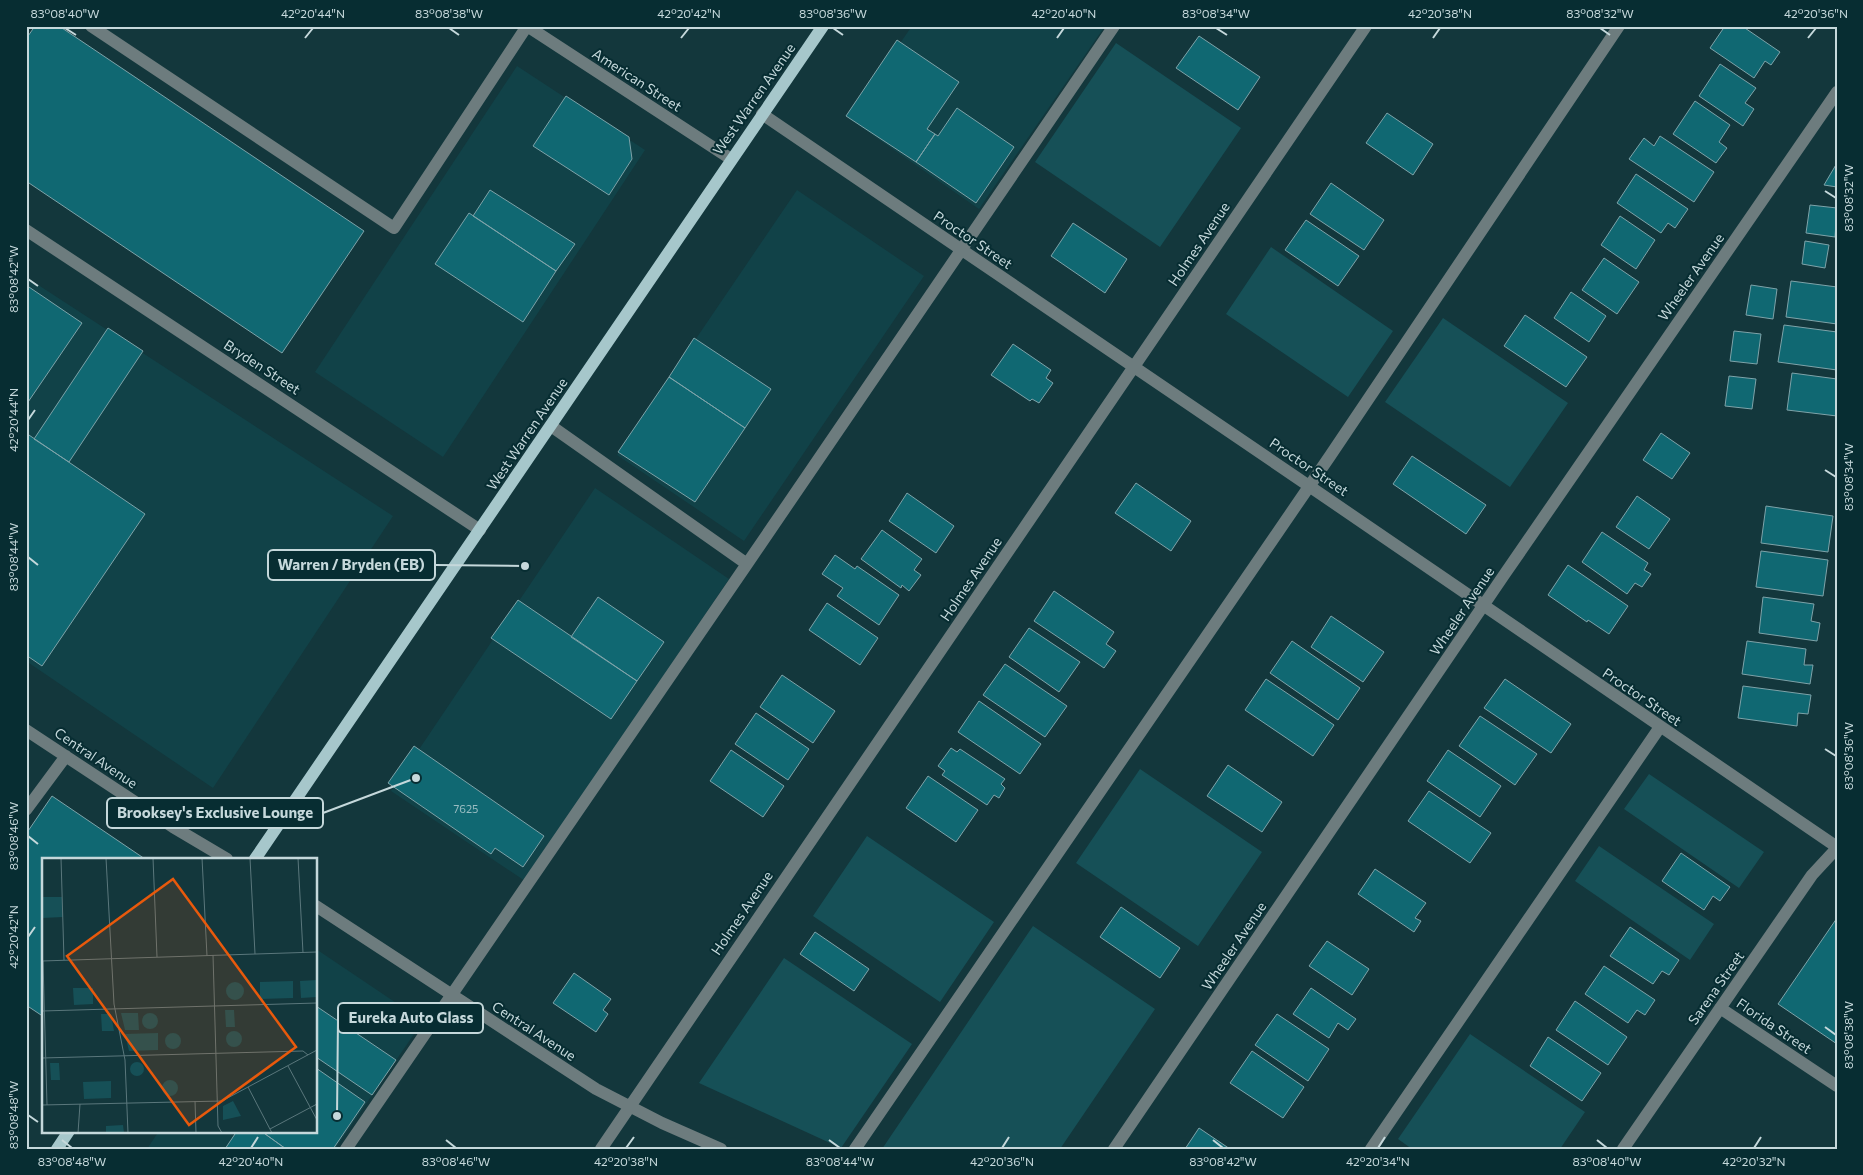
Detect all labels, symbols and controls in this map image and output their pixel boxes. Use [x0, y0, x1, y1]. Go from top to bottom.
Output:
text: 83°08'40"W [31, 6, 100, 20]
text: 42°20'44"N [281, 6, 345, 20]
text: 83°08'38"W [415, 6, 483, 20]
text: 42°20'42"N [657, 6, 721, 20]
text: 83°08'36"W [799, 6, 867, 20]
text: 42°20'40"N [1032, 6, 1096, 20]
text: 83°08'34"W [1182, 6, 1250, 20]
text: 42°20'38"N [1408, 6, 1472, 20]
text: 83°08'32"W [1566, 6, 1634, 20]
text: 42°20'36"N [1784, 6, 1848, 20]
street label: West Warren Avenue [709, 40, 798, 158]
street label: American Street [589, 44, 685, 115]
text: 83°08'32"W [1841, 164, 1855, 232]
street label: Holmes Avenue [1164, 198, 1233, 289]
street label: Proctor Street [931, 207, 1016, 272]
street label: Wheeler Avenue [1654, 230, 1727, 324]
text: 83°08'42"W [6, 245, 20, 313]
street label: Bryden Street [221, 336, 304, 398]
street label: West Warren Avenue [483, 374, 571, 493]
text: 42°20'44"N [6, 388, 20, 452]
street label: Proctor Street [1267, 434, 1352, 499]
text: 83°08'34"W [1841, 443, 1855, 511]
text: 83°08'44"W [6, 523, 20, 591]
street label: Holmes Avenue [936, 533, 1005, 624]
callout: Warren / Bryden (EB) [268, 550, 435, 580]
text: Warren / Bryden (EB) [277, 555, 425, 573]
street label: Wheeler Avenue [1426, 563, 1497, 658]
street label: Proctor Street [1600, 664, 1685, 729]
text: 83°08'36"W [1841, 722, 1855, 790]
street label: Central Avenue [52, 724, 141, 792]
callout: Brooksey's Exclusive Lounge [107, 798, 323, 828]
text: 83°08'46"W [6, 802, 20, 870]
house number: 7625 [454, 802, 478, 815]
text: Brooksey's Exclusive Lounge [117, 803, 313, 821]
inset map [42, 858, 318, 1132]
street label: Holmes Avenue [707, 867, 776, 958]
street label: Wheeler Avenue [1198, 898, 1269, 993]
text: 42°20'42"N [6, 905, 20, 969]
street label: Sarena Street [1684, 947, 1747, 1028]
street label: Florida Street [1734, 994, 1815, 1057]
street label: Central Avenue [489, 997, 579, 1064]
text: 83°08'38"W [1841, 1001, 1855, 1069]
callout: Eureka Auto Glass [338, 1003, 483, 1033]
text: Eureka Auto Glass [349, 1008, 473, 1026]
text: 83°08'48"W [6, 1081, 20, 1149]
text: 83°08'48"W [38, 1154, 106, 1168]
text: 42°20'40"N [219, 1154, 283, 1168]
text: 83°08'46"W [422, 1154, 490, 1168]
text: 42°20'38"N [594, 1154, 658, 1168]
text: 83°08'44"W [806, 1154, 874, 1168]
text: 42°20'36"N [970, 1154, 1034, 1168]
text: 83°08'42"W [1189, 1154, 1257, 1168]
text: 42°20'34"N [1346, 1154, 1410, 1168]
text: 83°08'40"W [1573, 1154, 1642, 1168]
text: 42°20'32"N [1722, 1154, 1786, 1168]

